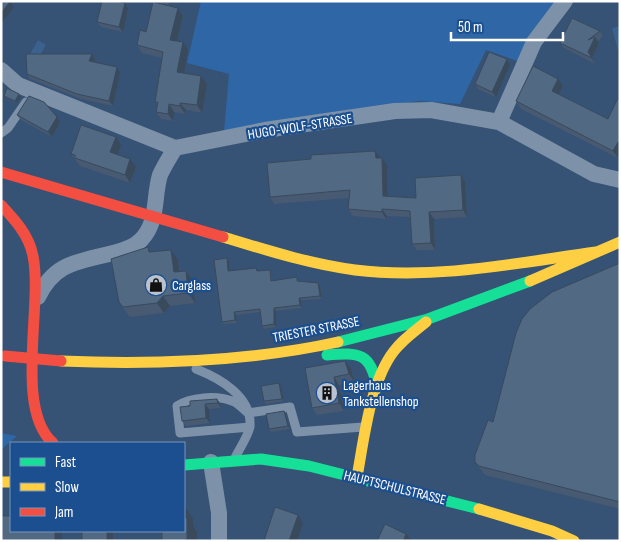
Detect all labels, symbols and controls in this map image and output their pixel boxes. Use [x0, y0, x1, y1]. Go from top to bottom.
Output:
scale bar [451, 10, 564, 42]
text: 50 m [458, 18, 483, 37]
street label: HUGO-WOLF-STRASSE [247, 110, 354, 143]
shop icon: Carglass [144, 273, 168, 297]
place label: Carglass [172, 277, 211, 294]
street label: TRIESTER STRASSE [271, 313, 361, 346]
place label: Lagerhaus Tankstellenshop [343, 377, 419, 410]
building icon: Lagerhaus Tankstellenshop [315, 381, 339, 405]
legend [10, 442, 185, 532]
text: Fast [55, 453, 77, 472]
street label: HAUPTSCHULSTRASSE [342, 467, 448, 508]
text: Slow [55, 478, 79, 497]
text: Jam [54, 503, 73, 522]

